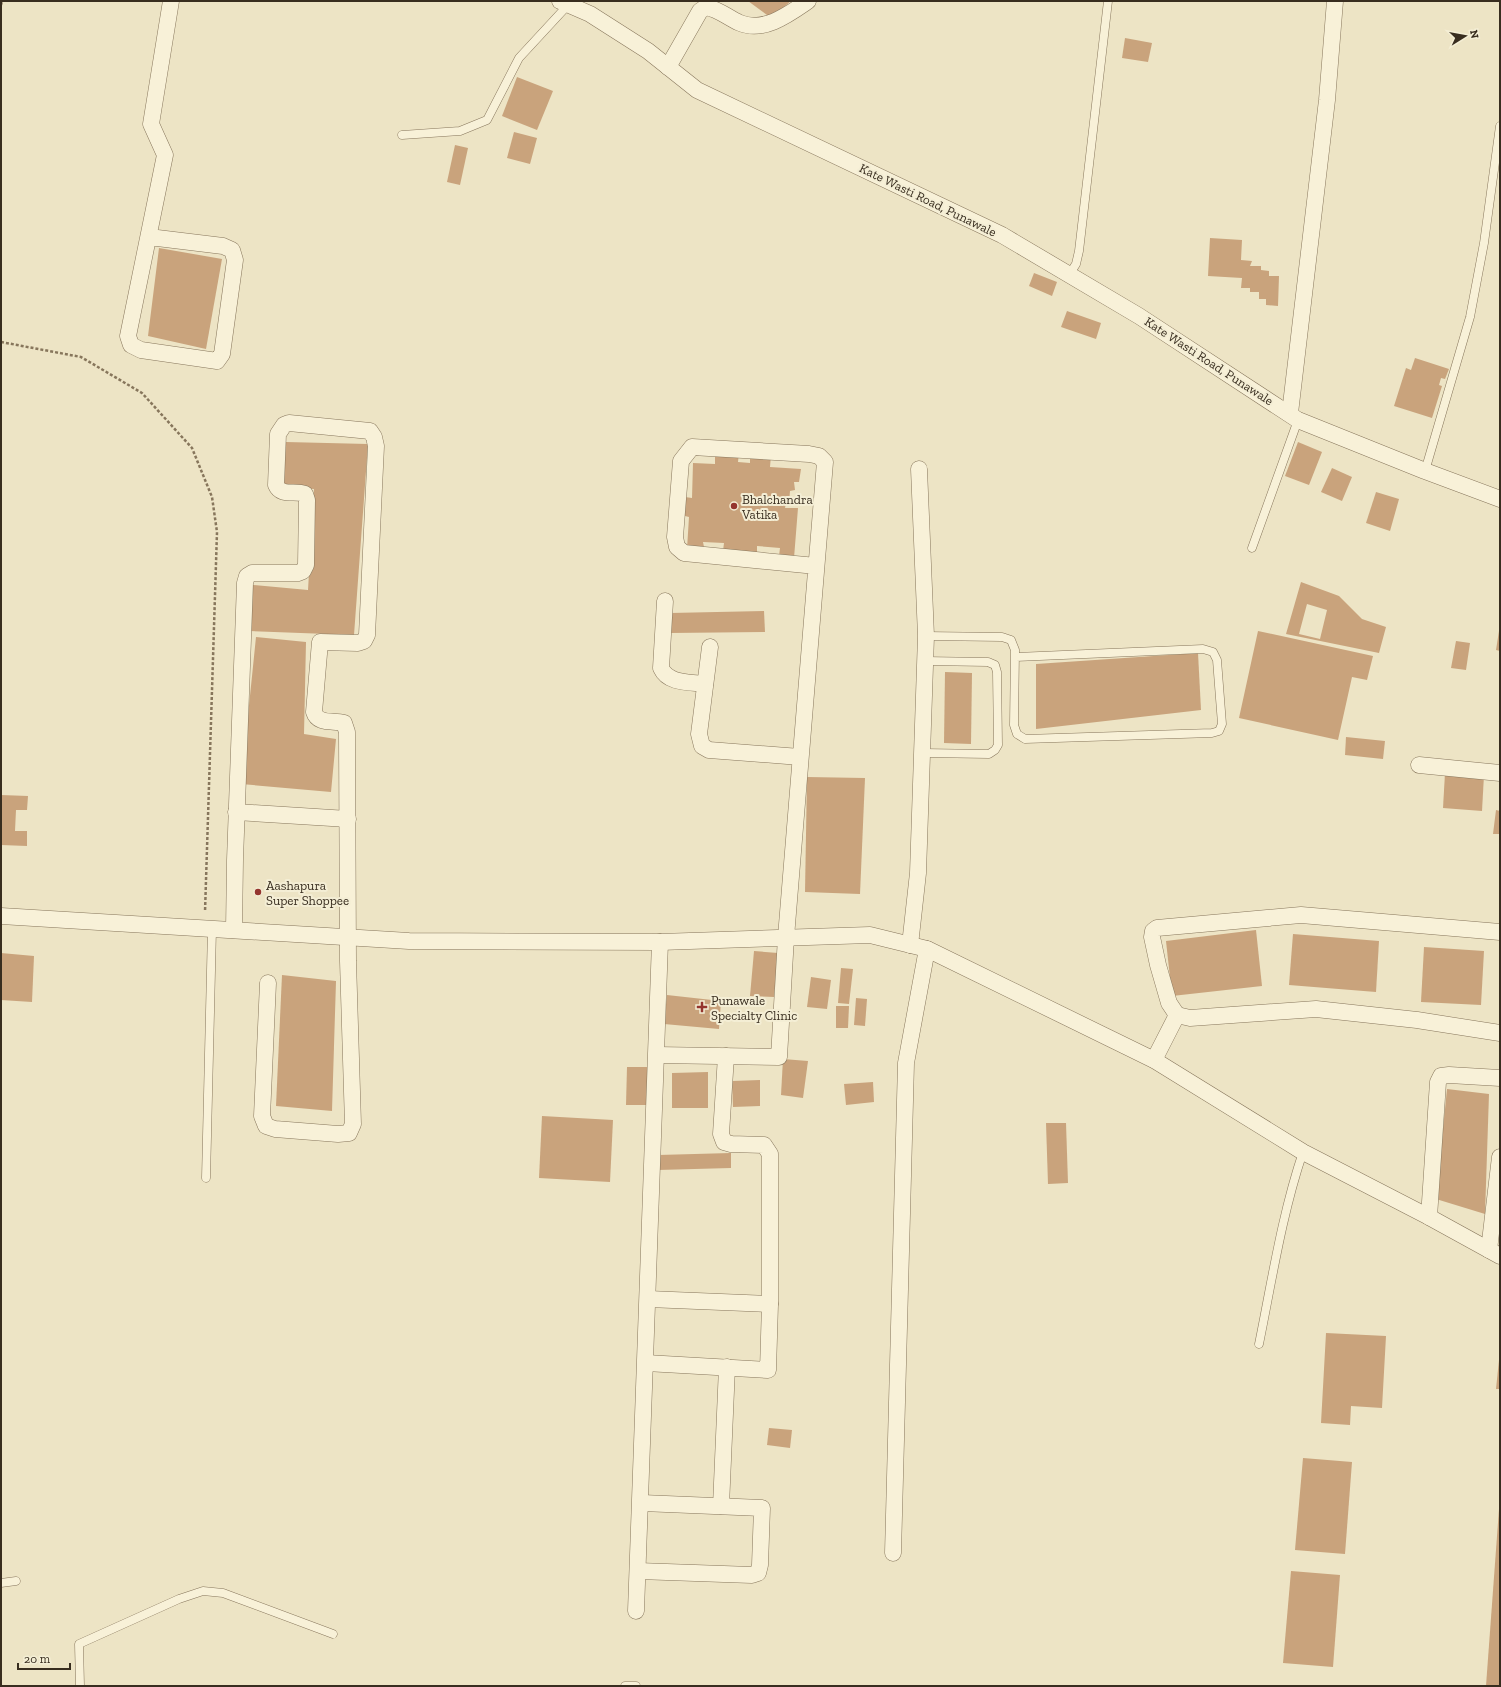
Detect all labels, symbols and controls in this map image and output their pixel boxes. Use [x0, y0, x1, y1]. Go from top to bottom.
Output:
north arrow [1445, 16, 1485, 56]
text: N [1467, 29, 1482, 40]
street label: Kate Wasti Road, Punawale [857, 160, 999, 240]
street label: Kate Wasti Road, Punawale [1142, 314, 1276, 408]
place label: Bhalchandra Vatika [741, 492, 813, 522]
marker: Bhalchandra Vatika [729, 501, 739, 511]
place label: Aashapura Super Shoppee [266, 878, 349, 908]
marker: Aashapura Super Shoppee [253, 887, 263, 897]
place label: Punawale Specialty Clinic [711, 993, 797, 1023]
marker: Punawale Specialty Clinic [696, 1001, 708, 1013]
scale bar [18, 1645, 70, 1671]
text: 20 m [24, 1652, 51, 1666]

